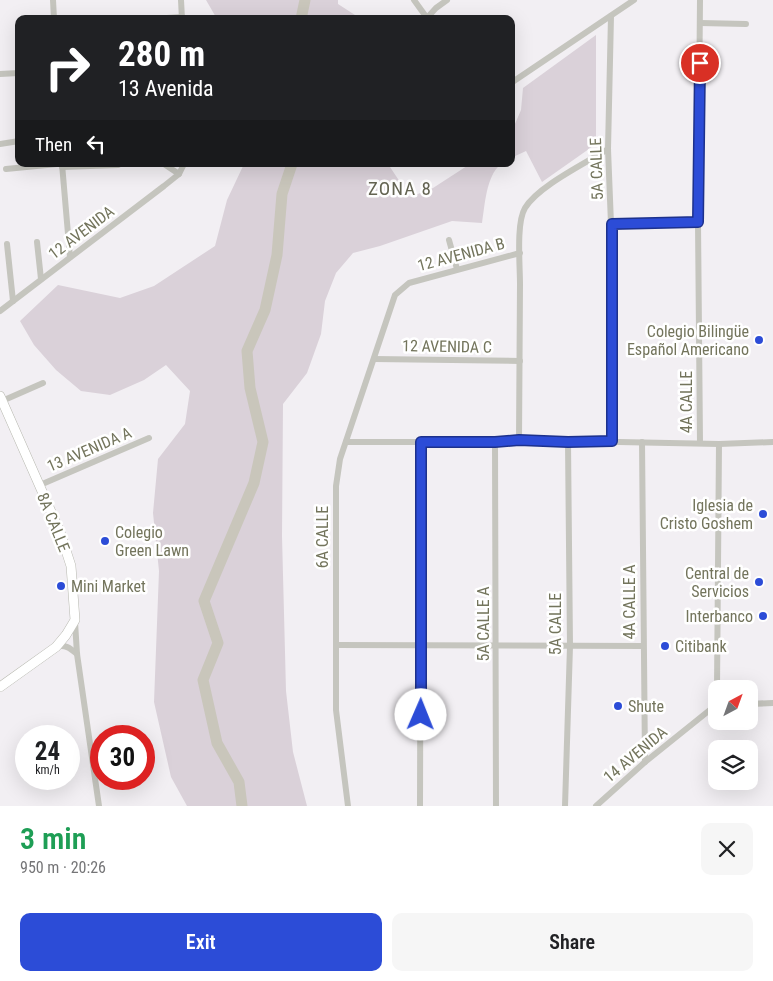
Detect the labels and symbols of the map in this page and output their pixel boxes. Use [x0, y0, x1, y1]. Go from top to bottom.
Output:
pin [679, 42, 721, 84]
street label: 5A CALLE [586, 137, 607, 200]
district label: ZONA 8 [368, 177, 432, 200]
street label: 12 AVENIDA [45, 202, 118, 263]
street label: 12 AVENIDA B [415, 234, 507, 275]
place label: Colegio Bilingüe Español Americano [627, 322, 749, 359]
marker: Colegio Bilingüe Español Americano [753, 334, 765, 346]
street label: 12 AVENIDA C [402, 336, 492, 357]
street label: 4A CALLE [677, 371, 696, 433]
street label: 13 AVENIDA A [44, 423, 134, 476]
street label: 8A CALLE [33, 490, 74, 555]
place label: Iglesia de Cristo Goshem [660, 496, 753, 533]
street label: 6A CALLE [313, 506, 332, 568]
marker: Iglesia de Cristo Goshem [757, 508, 769, 520]
place label: Colegio Green Lawn [115, 523, 189, 560]
marker: Colegio Green Lawn [99, 535, 111, 547]
street label: 4A CALLE A [620, 564, 639, 640]
place label: Central de Servicios [685, 564, 749, 601]
marker: Central de Servicios [753, 576, 765, 588]
place label: Mini Market [71, 577, 146, 596]
marker: Mini Market [55, 580, 67, 592]
street label: 5A CALLE A [474, 586, 493, 662]
street label: 5A CALLE [546, 593, 565, 655]
place label: Interbanco [685, 607, 753, 626]
marker: Interbanco [757, 610, 769, 622]
place label: Citibank [675, 637, 727, 656]
marker: Citibank [659, 640, 671, 652]
north arrow [708, 680, 758, 730]
position arrow [394, 688, 446, 740]
place label: Shute [628, 697, 664, 716]
marker: Shute [612, 700, 624, 712]
street label: 14 AVENIDA [600, 722, 671, 786]
speed limit sign: 30 [90, 725, 155, 790]

